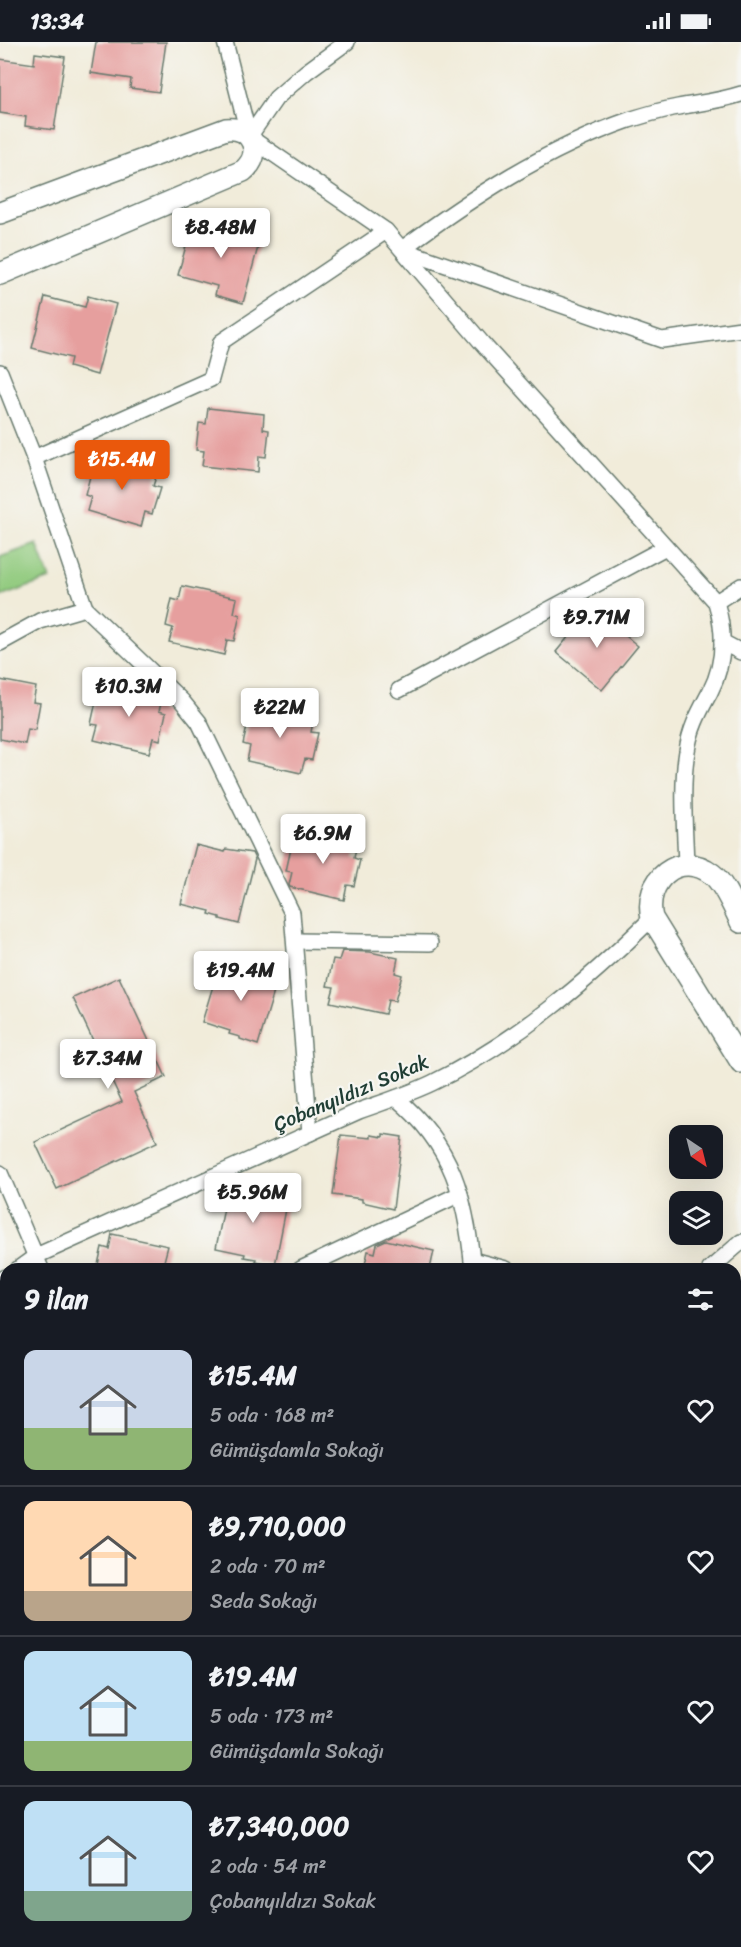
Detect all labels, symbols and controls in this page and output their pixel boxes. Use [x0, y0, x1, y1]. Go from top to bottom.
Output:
text: 13:34 [30, 2, 84, 41]
pin: ₺8.48M [172, 208, 270, 259]
text: ₺8.48M [186, 210, 256, 245]
pin: ₺15.4M [73, 440, 171, 491]
text: ₺15.4M [89, 442, 155, 477]
pin: ₺9.71M [548, 598, 646, 649]
text: ₺9.71M [564, 600, 630, 635]
pin: ₺10.3M [80, 667, 178, 718]
text: ₺10.3M [96, 669, 162, 704]
pin: ₺22M [244, 688, 316, 739]
text: ₺22M [255, 690, 305, 725]
pin: ₺6.9M [281, 814, 365, 865]
text: ₺6.9M [294, 816, 352, 851]
pin: ₺19.4M [192, 951, 290, 1002]
text: ₺19.4M [208, 953, 274, 988]
pin: ₺7.34M [59, 1039, 157, 1090]
text: ₺7.34M [74, 1041, 142, 1076]
street label: Çobanyıldızı Sokak [268, 1044, 435, 1142]
north arrow [669, 1125, 723, 1179]
map controls [669, 1125, 723, 1245]
pin: ₺5.96M [204, 1173, 302, 1224]
text: ₺5.96M [218, 1175, 288, 1210]
button: layers [669, 1191, 723, 1245]
text: 9 ilan [24, 1276, 88, 1322]
icon: filters [684, 1283, 717, 1316]
text: ₺15.4M [210, 1352, 297, 1398]
icon: home [72, 1374, 144, 1446]
icon: heart [684, 1394, 717, 1427]
text: 5 oda · 168 m² [210, 1398, 334, 1433]
text: Gümüşdamla Sokağı [210, 1433, 384, 1468]
text: ₺9,710,000 [210, 1503, 346, 1549]
icon: home [72, 1525, 144, 1597]
icon: heart [684, 1545, 717, 1578]
text: 2 oda · 70 m² [210, 1549, 326, 1584]
text: Seda Sokağı [210, 1584, 317, 1619]
text: ₺19.4M [210, 1653, 297, 1699]
icon: home [72, 1675, 144, 1747]
icon: heart [684, 1695, 717, 1728]
text: 5 oda · 173 m² [210, 1699, 333, 1734]
text: Gümüşdamla Sokağı [210, 1734, 384, 1769]
text: ₺7,340,000 [210, 1803, 349, 1849]
icon: home [72, 1825, 144, 1897]
icon: heart [684, 1845, 717, 1878]
text: 2 oda · 54 m² [210, 1849, 326, 1884]
text: Çobanyıldızı Sokak [210, 1884, 376, 1919]

